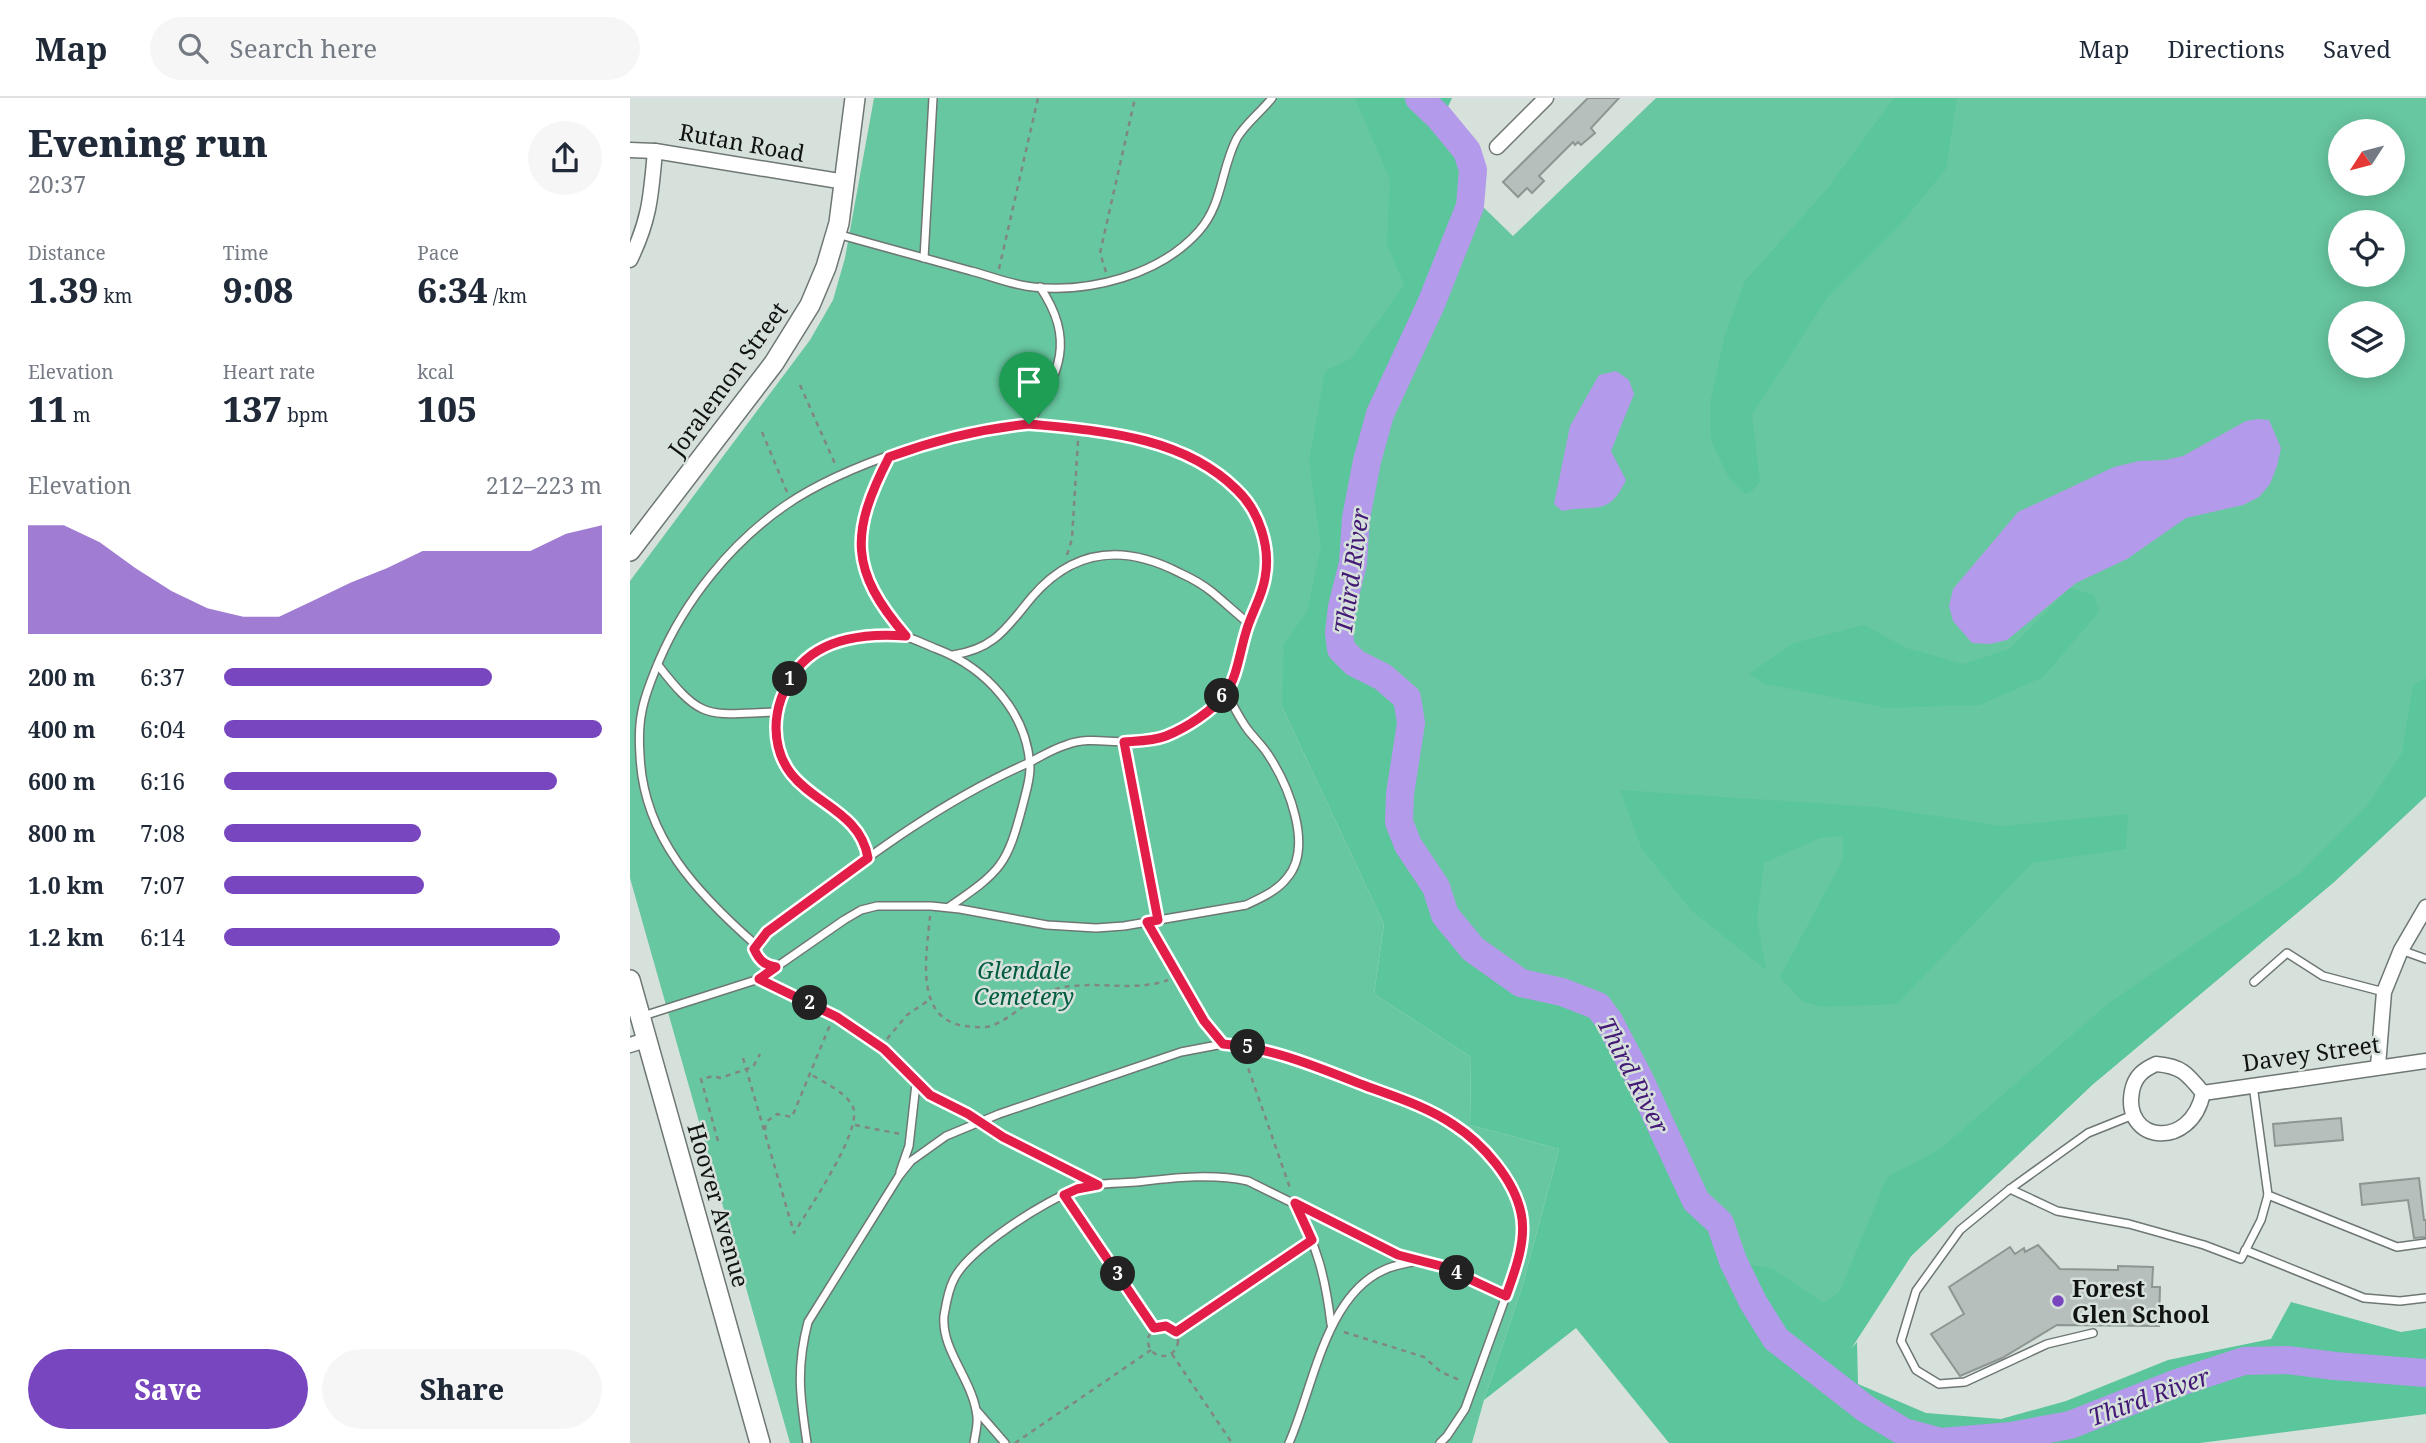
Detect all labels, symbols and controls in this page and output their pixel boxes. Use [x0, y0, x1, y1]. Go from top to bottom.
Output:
search box [150, 17, 640, 80]
text: Map [35, 26, 108, 71]
icon: search [174, 29, 212, 67]
text: Search here [230, 30, 377, 66]
text: Map [2079, 32, 2130, 65]
text: Directions [2168, 32, 2285, 65]
text: Saved [2323, 32, 2391, 65]
street label: Rutan Road [677, 115, 807, 169]
text: Evening run [28, 116, 268, 168]
north arrow [2328, 119, 2404, 196]
map controls [2328, 119, 2405, 378]
button: share [528, 121, 602, 195]
text: 20:37 [28, 168, 86, 200]
button: locate [2328, 210, 2405, 287]
text: Distance [28, 240, 106, 266]
text: Time [223, 240, 269, 266]
text: Pace [417, 240, 459, 266]
text: 1.39 [28, 266, 98, 313]
text: 9:08 [223, 266, 293, 313]
text: 6:34 [417, 266, 488, 313]
text: km [98, 283, 132, 309]
text: /km [488, 283, 527, 309]
street label: Joralemon Street [659, 295, 794, 464]
button: layers [2328, 301, 2405, 378]
pin [999, 352, 1059, 424]
text: Elevation [28, 359, 114, 385]
text: Heart rate [223, 359, 315, 385]
text: kcal [417, 359, 454, 385]
icon: arrive [1010, 363, 1048, 401]
text: 11 [28, 385, 68, 432]
text: 137 [223, 385, 282, 432]
text: 105 [417, 385, 477, 432]
text: m [68, 402, 91, 428]
text: bpm [282, 402, 328, 428]
text: Elevation [28, 469, 132, 501]
text: 212–223 m [486, 469, 602, 501]
water label: Third River [1326, 505, 1376, 636]
text: 200 m [28, 661, 96, 693]
text: 6:37 [140, 661, 185, 693]
pin: 1 [772, 662, 808, 696]
text: 1 [784, 665, 795, 691]
pin: 6 [1204, 678, 1240, 714]
text: 6 [1216, 682, 1227, 708]
text: 400 m [28, 713, 96, 745]
text: 6:04 [140, 713, 185, 745]
text: 600 m [28, 765, 96, 797]
text: 6:16 [140, 765, 185, 797]
text: 800 m [28, 817, 96, 849]
text: 7:08 [140, 817, 185, 849]
text: 1.0 km [28, 869, 104, 901]
text: 7:07 [140, 869, 185, 901]
text: 1.2 km [28, 921, 104, 953]
text: 6:14 [140, 921, 185, 953]
park label: Glendale Cemetery [974, 954, 1074, 1012]
pin: 2 [792, 986, 828, 1020]
text: 2 [804, 989, 815, 1015]
water label: Third River [1591, 1011, 1678, 1140]
street label: Davey Street [2240, 1028, 2382, 1078]
pin: 5 [1230, 1030, 1266, 1065]
text: 5 [1242, 1033, 1253, 1059]
street label: Hoover Avenue [680, 1119, 758, 1291]
pin: 3 [1100, 1256, 1135, 1292]
pin: 4 [1440, 1256, 1474, 1290]
text: 4 [1451, 1259, 1462, 1285]
text: 3 [1112, 1260, 1123, 1286]
place label: Forest Glen School [2072, 1272, 2209, 1330]
marker: Forest Glen School [2050, 1293, 2066, 1309]
button: Save [28, 1349, 308, 1429]
button: Share [322, 1349, 602, 1429]
water label: Third River [2084, 1359, 2215, 1433]

